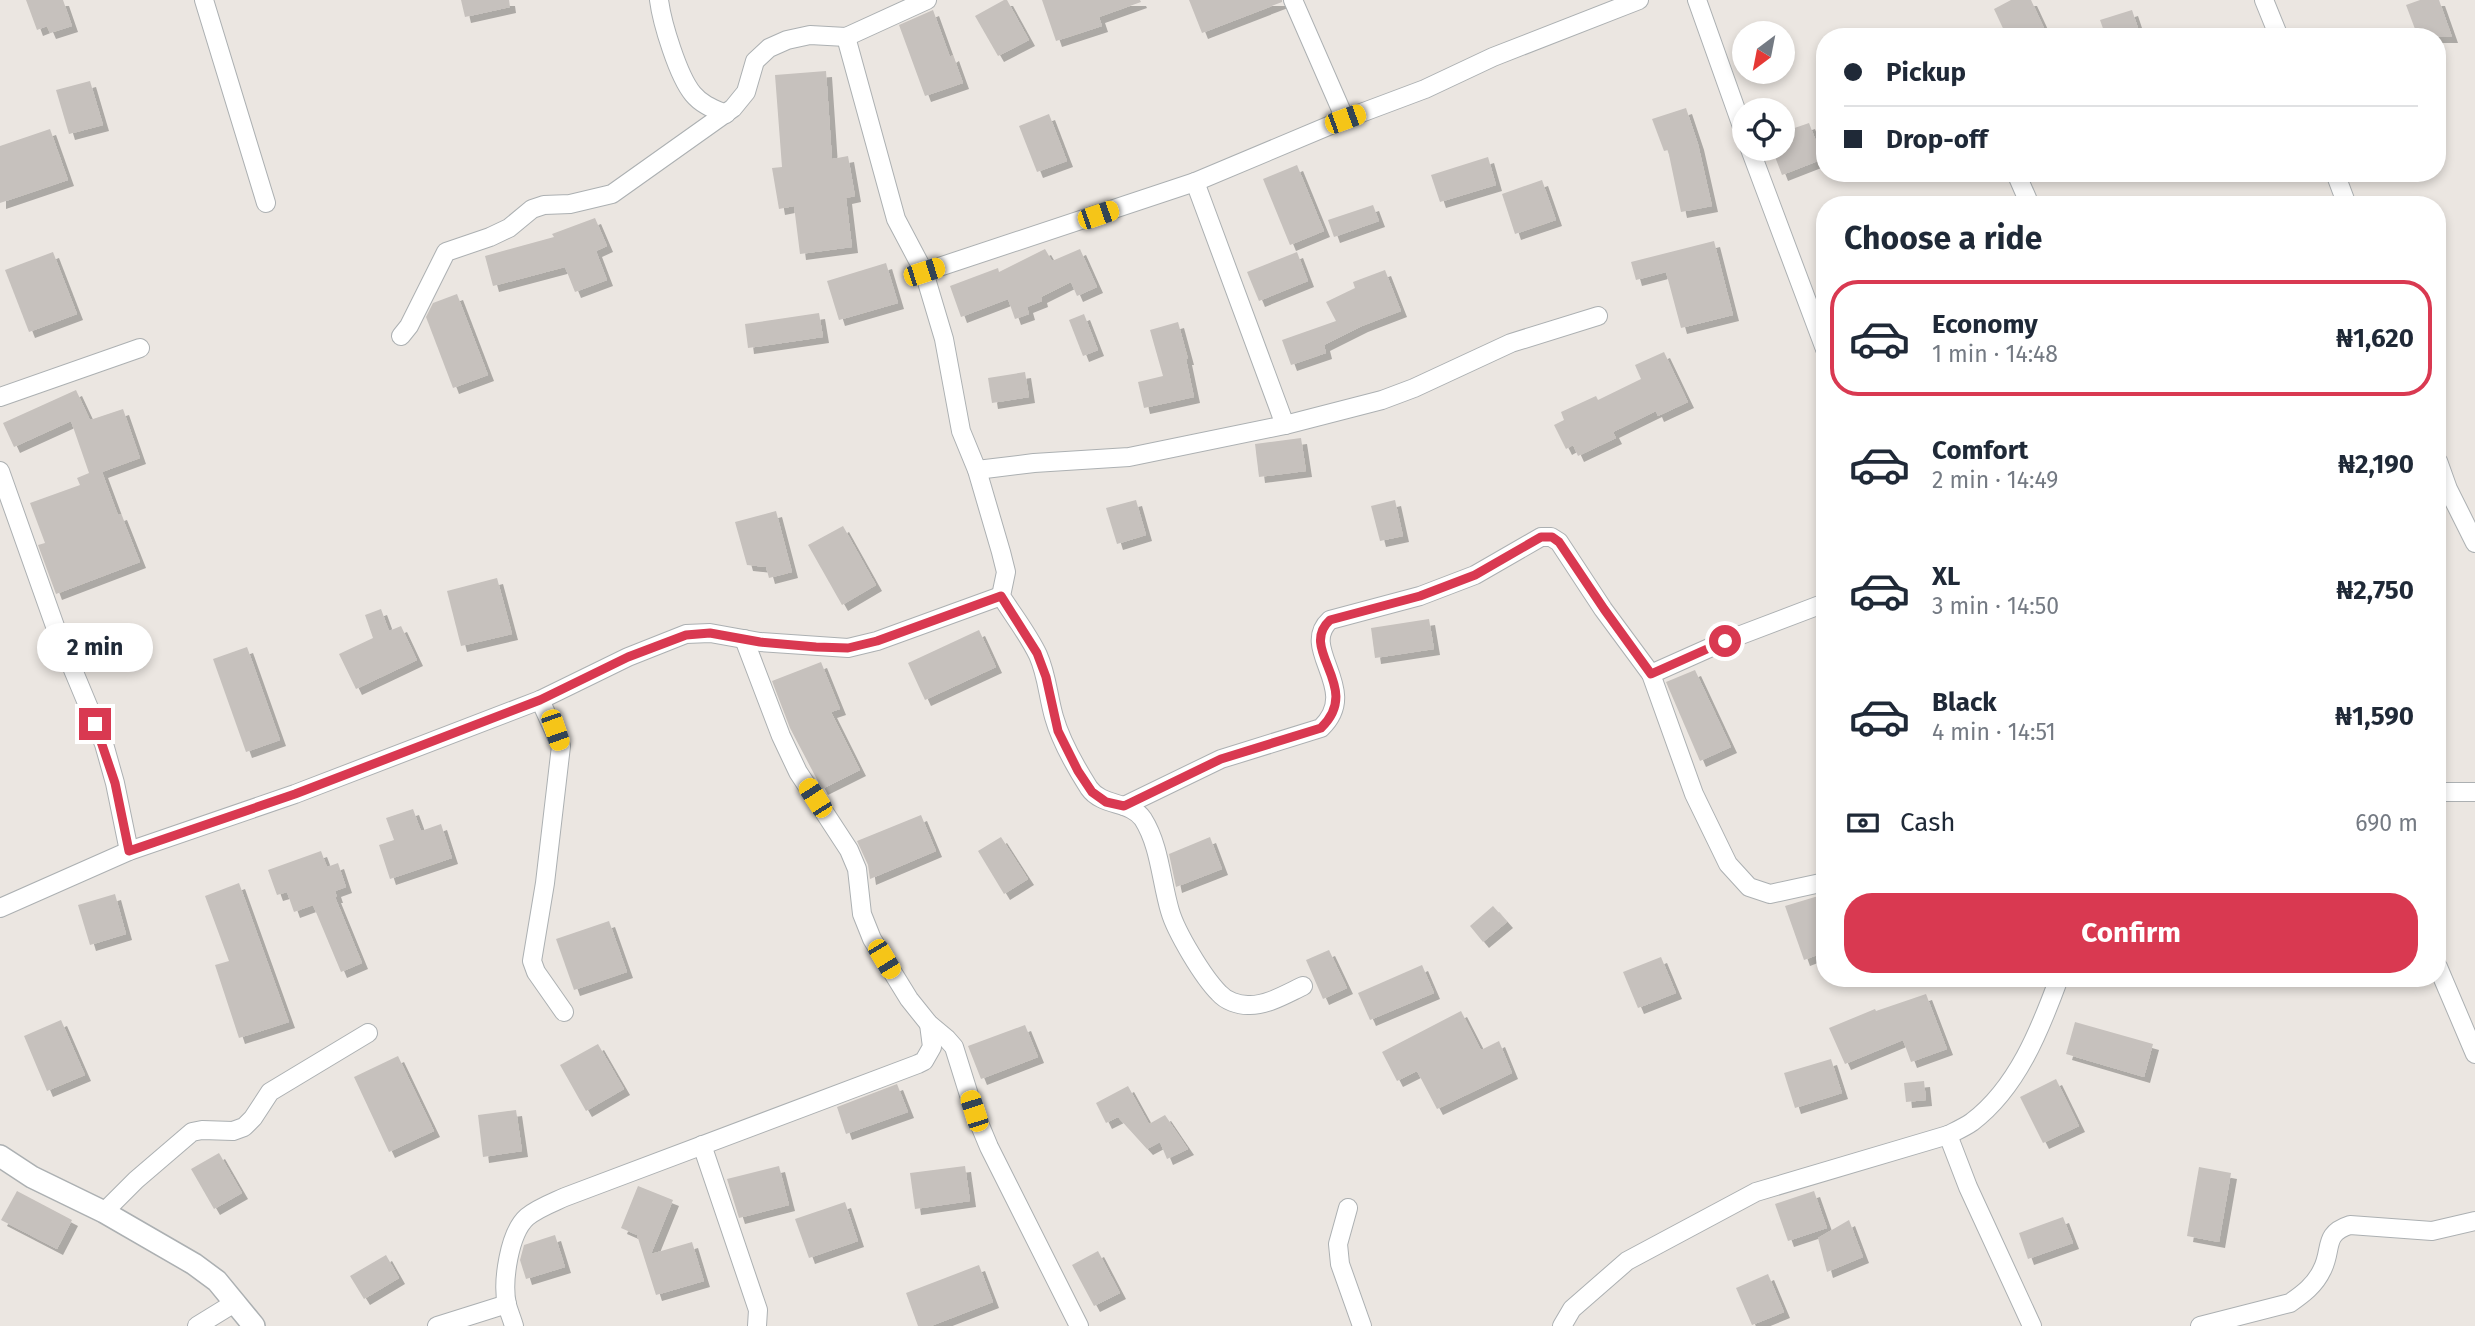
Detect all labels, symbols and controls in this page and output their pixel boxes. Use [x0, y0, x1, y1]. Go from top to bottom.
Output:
north arrow [1732, 21, 1796, 84]
map controls [1732, 21, 1795, 161]
text: Pickup [1886, 57, 1966, 88]
button: locate [1732, 98, 1795, 161]
car [1322, 102, 1369, 136]
text: Drop-off [1886, 124, 1988, 155]
car [1075, 198, 1122, 232]
text: Choose a ride [1844, 219, 2042, 257]
car [901, 256, 948, 288]
icon: car [1848, 307, 1911, 370]
text: Economy [1932, 309, 2038, 340]
text: ₦1,620 [2336, 323, 2414, 354]
text: 1 min · 14:48 [1932, 340, 2058, 368]
icon: car [1848, 433, 1911, 496]
text: Comfort [1932, 435, 2028, 466]
text: ₦2,190 [2338, 449, 2414, 480]
text: 2 min · 14:49 [1932, 466, 2058, 494]
icon: car [1848, 559, 1911, 622]
text: XL [1932, 561, 1960, 592]
text: ₦2,750 [2336, 575, 2414, 606]
text: 3 min · 14:50 [1932, 592, 2059, 620]
callout: 2 min [37, 622, 153, 672]
route start [1709, 625, 1741, 657]
text: 2 min [67, 633, 123, 661]
icon: car [1848, 685, 1911, 748]
text: Black [1932, 687, 1997, 718]
text: ₦1,590 [2335, 701, 2414, 732]
car [539, 707, 572, 753]
route end [79, 708, 111, 740]
text: 4 min · 14:51 [1932, 718, 2056, 746]
car [795, 775, 836, 821]
icon: cash [1844, 804, 1882, 842]
text: Cash [1900, 807, 1956, 838]
text: 690 m [2355, 809, 2418, 837]
button: Confirm [1844, 893, 2418, 973]
car [865, 936, 904, 982]
car [958, 1088, 991, 1134]

